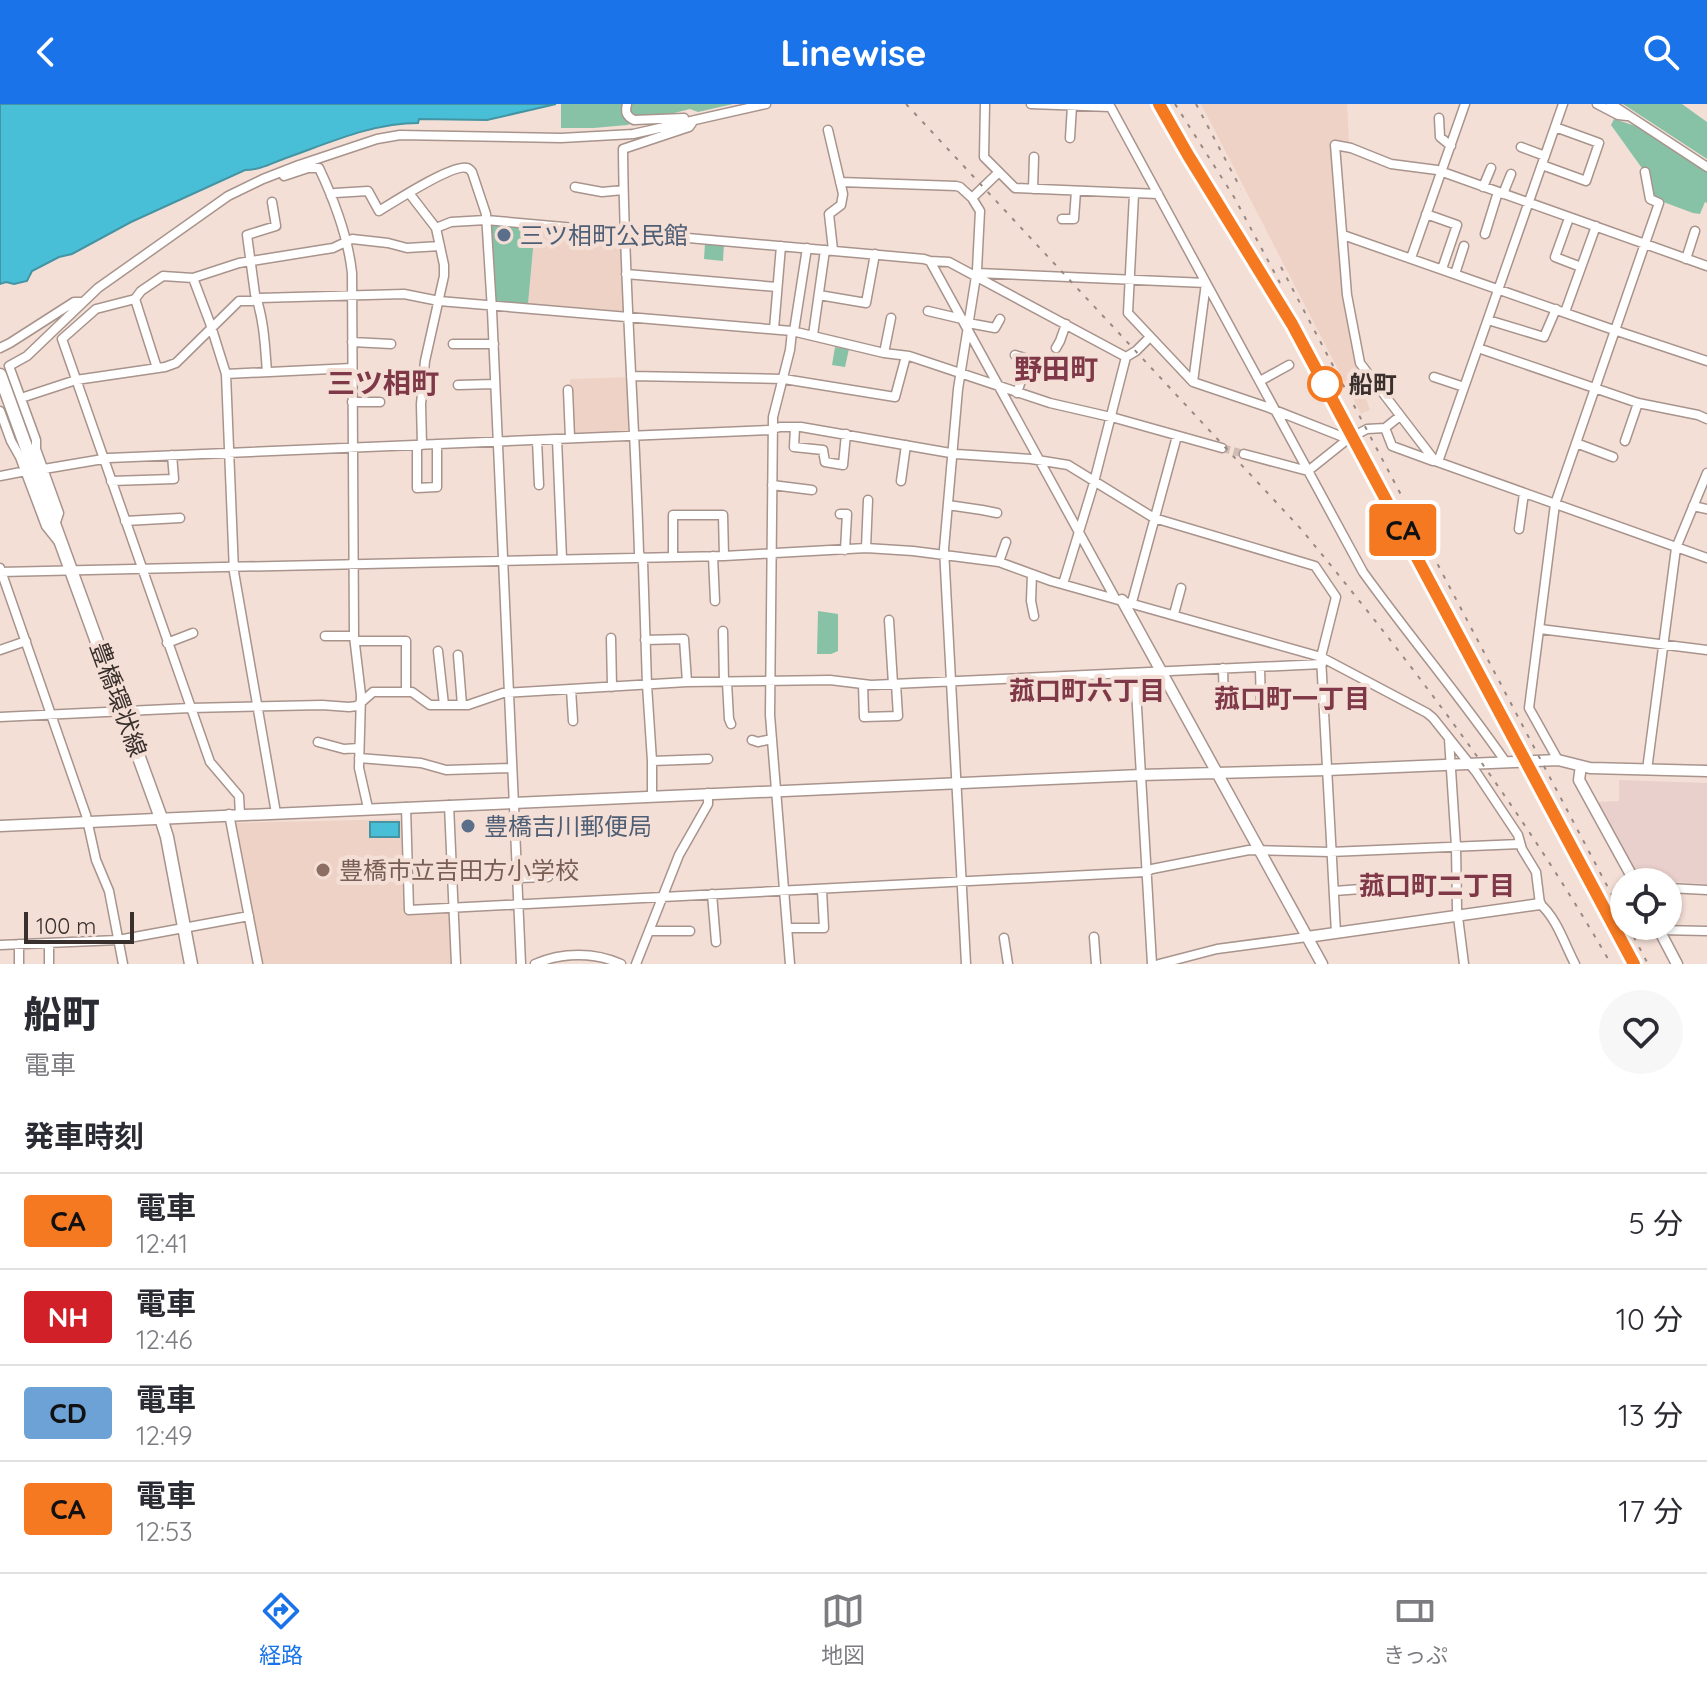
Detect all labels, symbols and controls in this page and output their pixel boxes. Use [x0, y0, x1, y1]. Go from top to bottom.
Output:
icon: back [24, 30, 68, 74]
text: Linewise [780, 30, 927, 75]
icon: search [1639, 30, 1683, 74]
place label: 三ツ相町公民館 [520, 220, 688, 250]
marker: 三ツ相町公民館 [495, 226, 513, 244]
district label: 野田町 [1014, 351, 1098, 386]
district label: 三ツ相町 [327, 365, 439, 400]
marker: 船町 [1308, 367, 1342, 401]
place label: 船町 [1349, 369, 1397, 399]
line badge: CA [1367, 504, 1439, 556]
text: CA [1385, 512, 1421, 547]
street label: 豊橋環状線 [84, 637, 154, 761]
district label: 菰口町六丁目 [1009, 674, 1165, 707]
district label: 菰口町一丁目 [1214, 682, 1370, 715]
place label: 豊橋吉川郵便局 [484, 811, 652, 841]
marker: 豊橋吉川郵便局 [459, 817, 477, 835]
place label: 豊橋市立吉田方小学校 [339, 855, 579, 885]
marker: 豊橋市立吉田方小学校 [314, 861, 332, 879]
map controls [1610, 868, 1682, 940]
button: locate [1610, 868, 1682, 940]
district label: 菰口町二丁目 [1359, 869, 1515, 902]
scale bar [24, 908, 134, 944]
text: 100 m [36, 912, 96, 940]
text: 船町 [24, 990, 100, 1038]
button: heart [1599, 990, 1683, 1074]
text: 電車 [24, 1048, 76, 1081]
text: 発車時刻 [24, 1117, 144, 1155]
text: 電車 [136, 1188, 196, 1226]
text: CA [50, 1203, 86, 1238]
text: 5 分 [1628, 1204, 1683, 1242]
text: 12:41 [136, 1227, 188, 1260]
text: 電車 [136, 1284, 196, 1322]
text: NH [48, 1299, 88, 1334]
text: 10 分 [1616, 1300, 1683, 1338]
text: 12:46 [136, 1323, 193, 1356]
text: 電車 [136, 1380, 196, 1418]
text: CD [49, 1395, 87, 1430]
text: 13 分 [1618, 1396, 1683, 1434]
text: 12:49 [136, 1419, 193, 1452]
text: 電車 [136, 1476, 196, 1514]
text: CA [50, 1491, 86, 1526]
text: 17 分 [1618, 1492, 1683, 1530]
text: 12:53 [136, 1515, 193, 1548]
tab: 経路 [259, 1589, 303, 1669]
tab: 地図 [821, 1589, 865, 1669]
tab: きっぷ [1383, 1589, 1448, 1669]

